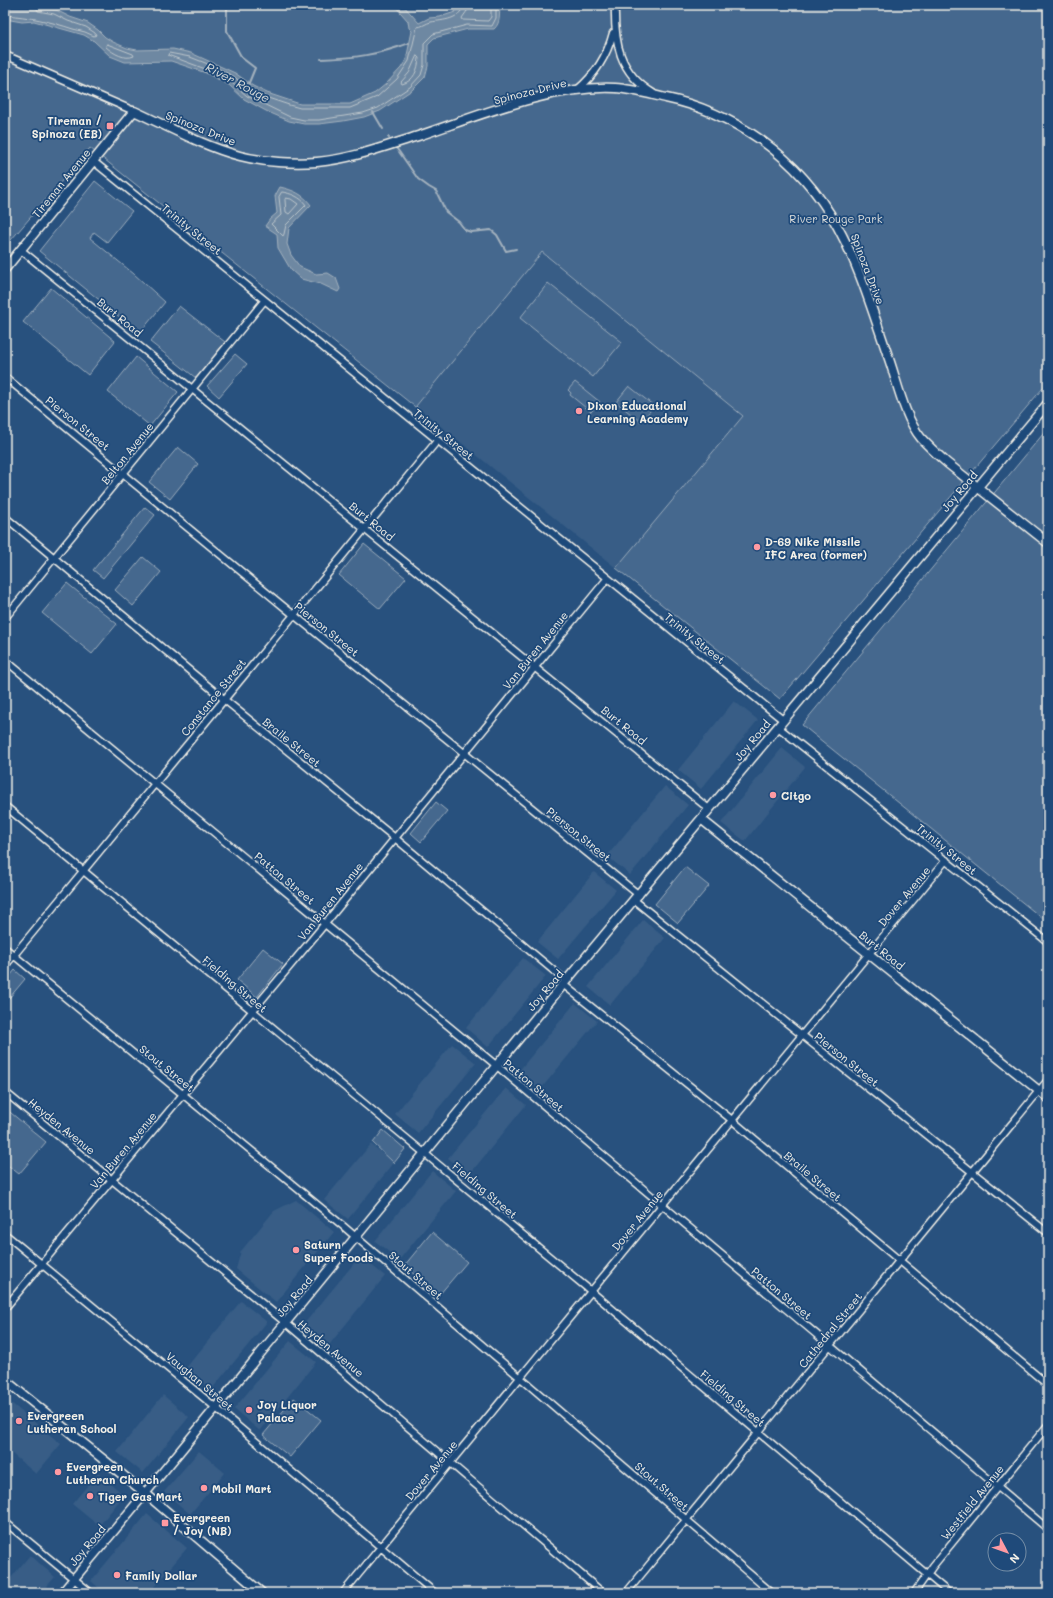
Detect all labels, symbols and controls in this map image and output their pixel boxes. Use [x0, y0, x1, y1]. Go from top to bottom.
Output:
water label: River Rouge [203, 58, 273, 106]
street label: Spinoza Drive [492, 75, 568, 107]
street label: Spinoza Drive [164, 107, 239, 149]
place label: Tireman / Spinoza (EB) [32, 113, 102, 141]
marker: Tireman / Spinoza (EB) [105, 121, 115, 131]
street label: Tireman Avenue [28, 145, 94, 221]
street label: Trinity Street [159, 200, 225, 258]
park label: River Rouge Park [789, 211, 883, 226]
street label: Spinoza Drive [848, 232, 888, 307]
street label: Burt Road [94, 294, 146, 340]
street label: Pierson Street [43, 392, 114, 454]
place label: Dixon Educational Learning Academy [587, 398, 689, 426]
street label: Trinity Street [411, 405, 477, 463]
marker: Dixon Educational Learning Academy [574, 406, 584, 416]
street label: Belton Avenue [97, 419, 157, 487]
street label: Joy Road [937, 467, 981, 515]
street label: Burt Road [346, 498, 398, 544]
place label: D-69 Nike Missile IFC Area (former) [765, 534, 867, 562]
marker: D-69 Nike Missile IFC Area (former) [752, 542, 762, 552]
street label: Pierson Street [292, 598, 363, 660]
street label: Van Buren Avenue [499, 608, 571, 692]
street label: Trinity Street [662, 609, 728, 667]
street label: Constance Street [177, 655, 249, 739]
street label: Burt Road [598, 702, 650, 748]
street label: Braile Street [260, 714, 324, 770]
street label: Joy Road [730, 716, 774, 764]
place label: Citgo [781, 788, 811, 803]
marker: Citgo [768, 790, 778, 800]
street label: Pierson Street [544, 803, 615, 865]
street label: Trinity Street [914, 820, 980, 878]
street label: Patton Street [252, 848, 318, 908]
street label: Van Buren Avenue [294, 859, 366, 943]
street label: Dover Avenue [875, 863, 934, 929]
street label: Burt Road [856, 927, 908, 973]
street label: Fielding Street [199, 952, 271, 1016]
street label: Joy Road [523, 966, 567, 1014]
street label: Pierson Street [812, 1028, 883, 1090]
street label: Stout Street [136, 1041, 198, 1095]
street label: Patton Street [501, 1055, 567, 1115]
street label: Heyden Avenue [25, 1094, 99, 1158]
street label: Van Buren Avenue [86, 1108, 160, 1192]
street label: Braile Street [781, 1148, 845, 1205]
street label: Fielding Street [449, 1158, 521, 1222]
street label: Dover Avenue [608, 1186, 666, 1253]
place label: Saturn Super Foods [304, 1237, 374, 1265]
marker: Saturn Super Foods [291, 1245, 301, 1255]
street label: Stout Street [386, 1247, 446, 1303]
street label: Patton Street [749, 1263, 815, 1323]
street label: Joy Road [272, 1272, 316, 1320]
street label: Cathedral Street [795, 1289, 865, 1371]
street label: Heyden Avenue [295, 1316, 367, 1380]
street label: Vaughan Street [163, 1348, 237, 1414]
street label: Fielding Street [697, 1366, 769, 1430]
place label: Joy Liquor Palace [257, 1397, 317, 1425]
marker: Joy Liquor Palace [244, 1405, 254, 1415]
place label: Evergreen Lutheran School [27, 1408, 116, 1436]
marker: Evergreen Lutheran School [14, 1416, 24, 1426]
street label: Dover Avenue [402, 1437, 461, 1503]
street label: Stout Street [632, 1458, 692, 1514]
place label: Evergreen Lutheran Church [66, 1459, 159, 1487]
street label: Westfield Avenue [937, 1461, 1007, 1543]
marker: Evergreen Lutheran Church [53, 1467, 63, 1477]
place label: Mobil Mart [212, 1481, 272, 1496]
marker: Mobil Mart [199, 1483, 209, 1493]
place label: Tiger Gas Mart [98, 1489, 182, 1504]
marker: Tiger Gas Mart [85, 1491, 95, 1501]
place label: Evergreen / Joy (NB) [173, 1510, 231, 1538]
marker: Evergreen / Joy (NB) [160, 1518, 170, 1528]
street label: Joy Road [65, 1521, 109, 1569]
north arrow [987, 1532, 1027, 1572]
text: N [1007, 1551, 1023, 1567]
place label: Family Dollar [125, 1568, 197, 1583]
marker: Family Dollar [112, 1570, 122, 1580]

